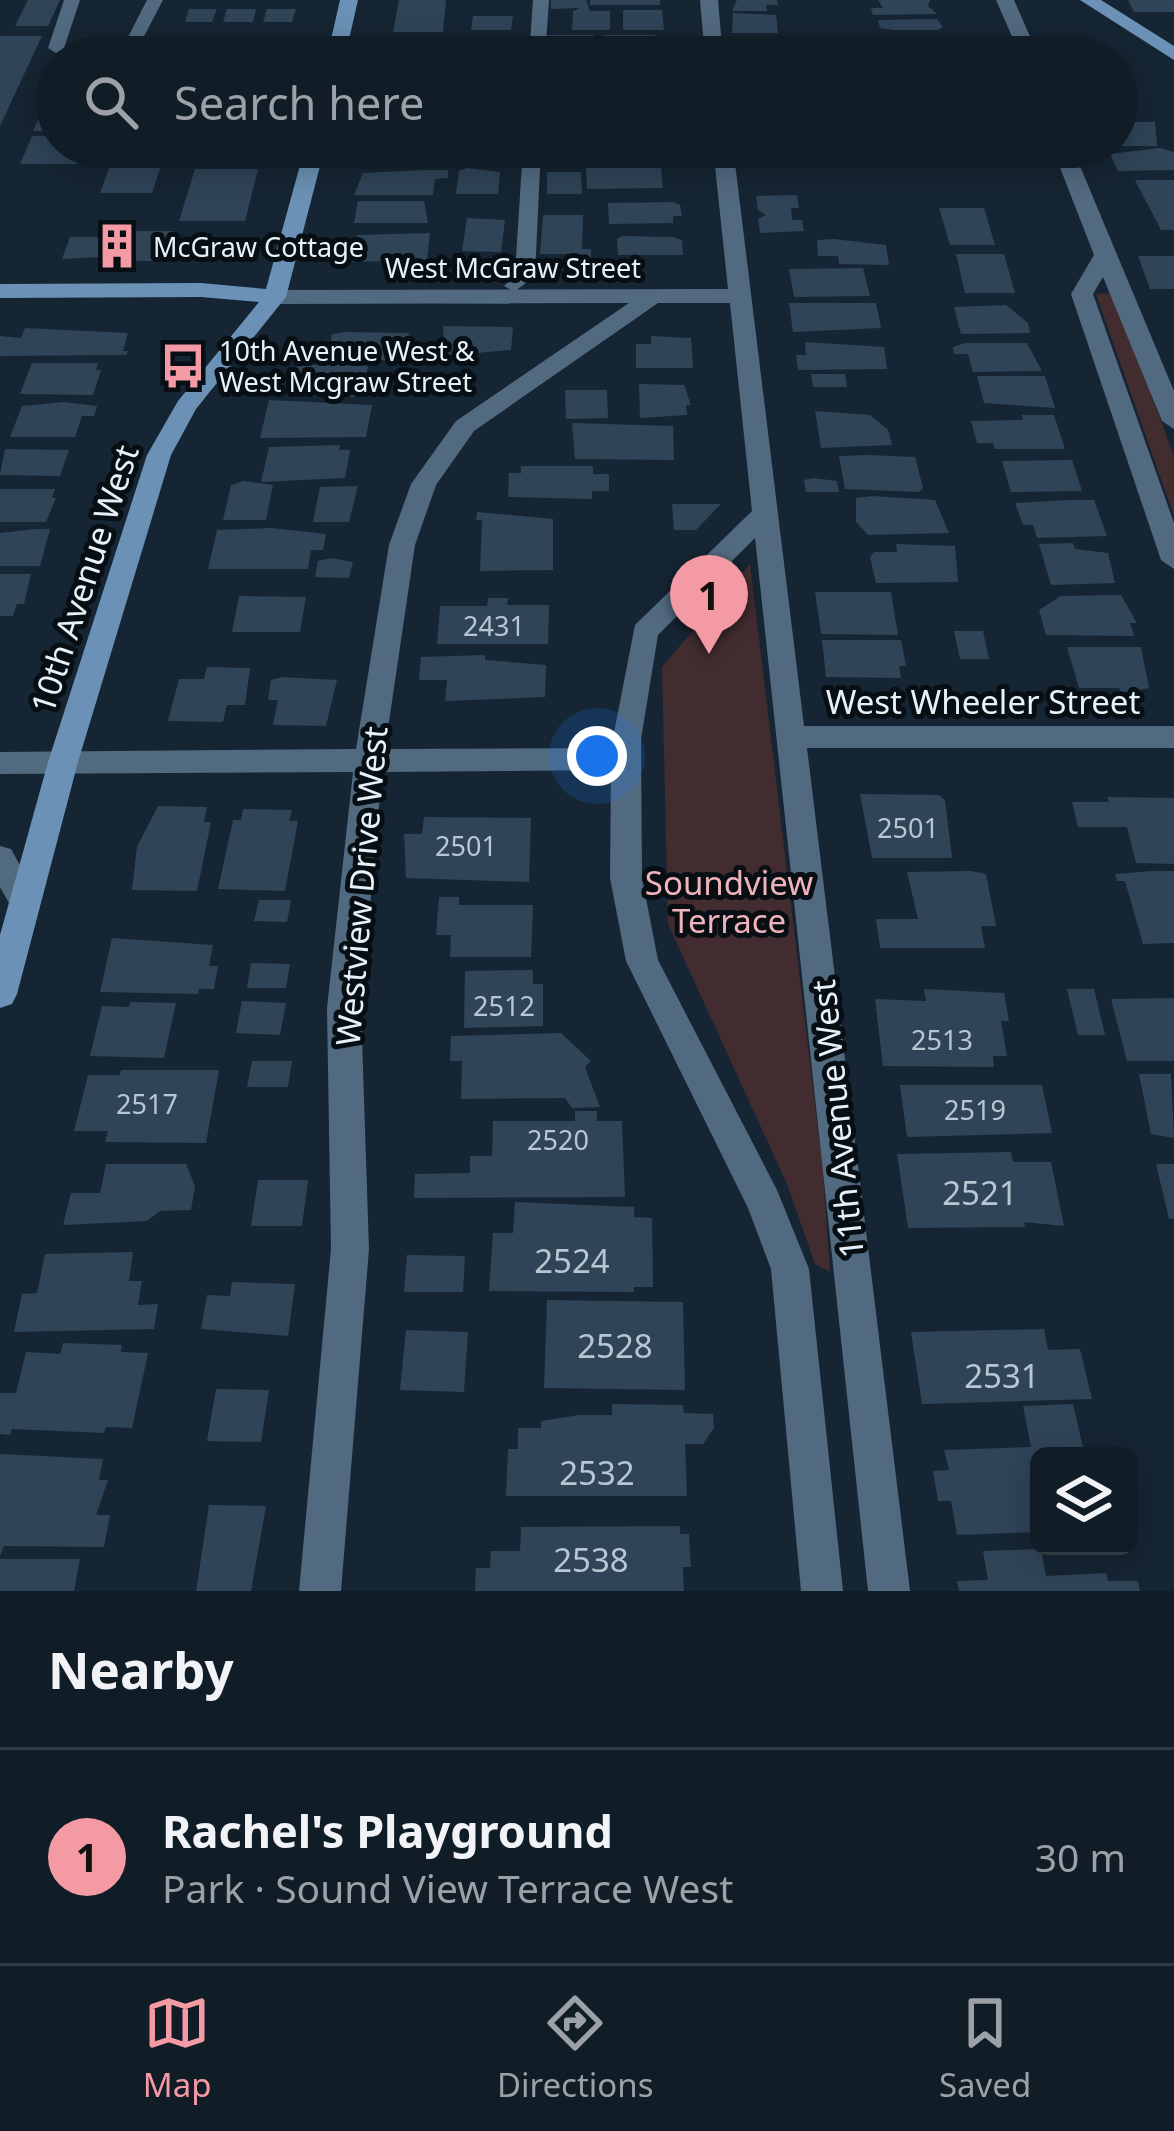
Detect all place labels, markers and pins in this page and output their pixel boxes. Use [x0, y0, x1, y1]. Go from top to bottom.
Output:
building icon: McGraw Cottage [92, 221, 142, 271]
place label: McGraw Cottage [153, 228, 364, 265]
place label: 10th Avenue West & West Mcgraw Street [219, 332, 475, 400]
bus stop icon: 10th Avenue West & West Mcgraw Street [158, 341, 208, 391]
pin: 1 [670, 555, 748, 654]

